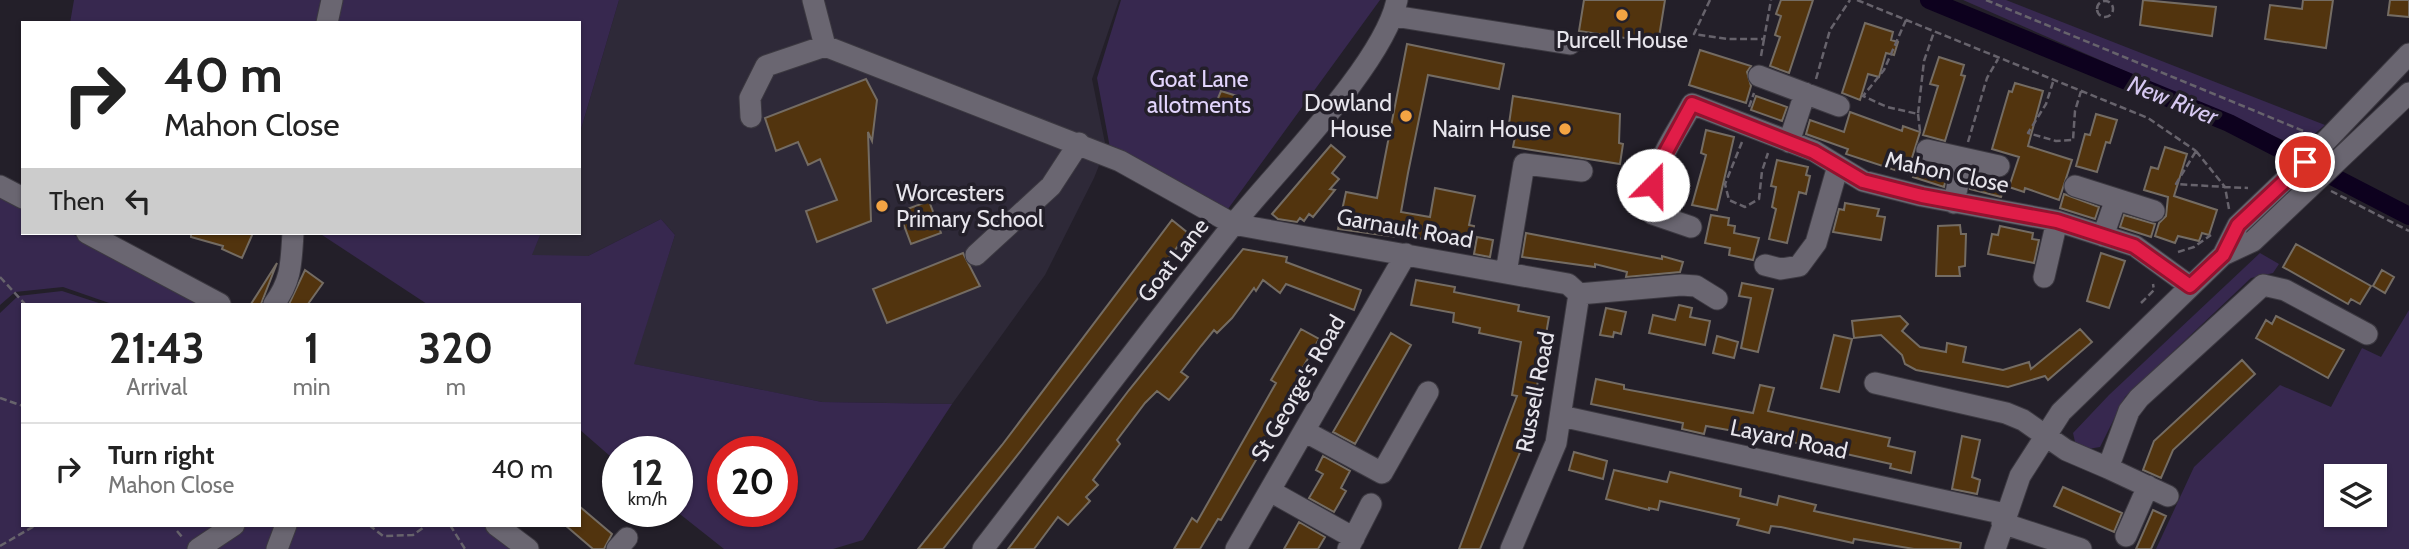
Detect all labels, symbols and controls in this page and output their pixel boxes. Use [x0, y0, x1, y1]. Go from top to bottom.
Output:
marker: Purcell House [1614, 7, 1630, 23]
place label: Purcell House [1556, 26, 1688, 54]
text: 40 m [164, 45, 283, 104]
icon: right [49, 49, 140, 140]
park label: Goat Lane allotments [1147, 65, 1251, 119]
water label: New River [2124, 69, 2224, 132]
place label: Dowland House [1304, 89, 1392, 143]
text: Mahon Close [164, 105, 340, 144]
marker: Dowland House [1398, 108, 1414, 124]
place label: Nairn House [1432, 115, 1551, 143]
marker: Nairn House [1557, 121, 1573, 137]
pin [2275, 132, 2335, 192]
icon: arrive [2286, 143, 2324, 181]
street label: Mahon Close [1882, 145, 2012, 199]
position arrow [1616, 148, 1690, 222]
place label: Worcesters Primary School [896, 179, 1044, 233]
icon: left [119, 182, 157, 220]
text: Then [49, 185, 105, 217]
marker: Worcesters Primary School [874, 198, 890, 214]
street label: Garnault Road [1335, 202, 1475, 254]
street label: Goat Lane [1132, 212, 1215, 308]
street label: St George's Road [1245, 310, 1351, 466]
text: 21:43 [109, 322, 205, 374]
text: 1 [304, 322, 319, 374]
text: 320 [419, 322, 493, 374]
street label: Russell Road [1510, 329, 1560, 455]
text: Arrival [126, 373, 187, 401]
text: min [293, 373, 331, 401]
text: m [446, 373, 466, 401]
street label: Layard Road [1728, 413, 1850, 465]
speed limit sign: 20 [707, 436, 798, 527]
text: Turn right [108, 439, 214, 471]
icon: right [49, 450, 87, 488]
text: 12 [632, 451, 663, 494]
text: 40 m [491, 453, 553, 485]
map controls [2324, 464, 2387, 527]
button: layers [2324, 464, 2387, 527]
text: Mahon Close [108, 471, 234, 499]
text: km/h [628, 488, 667, 510]

